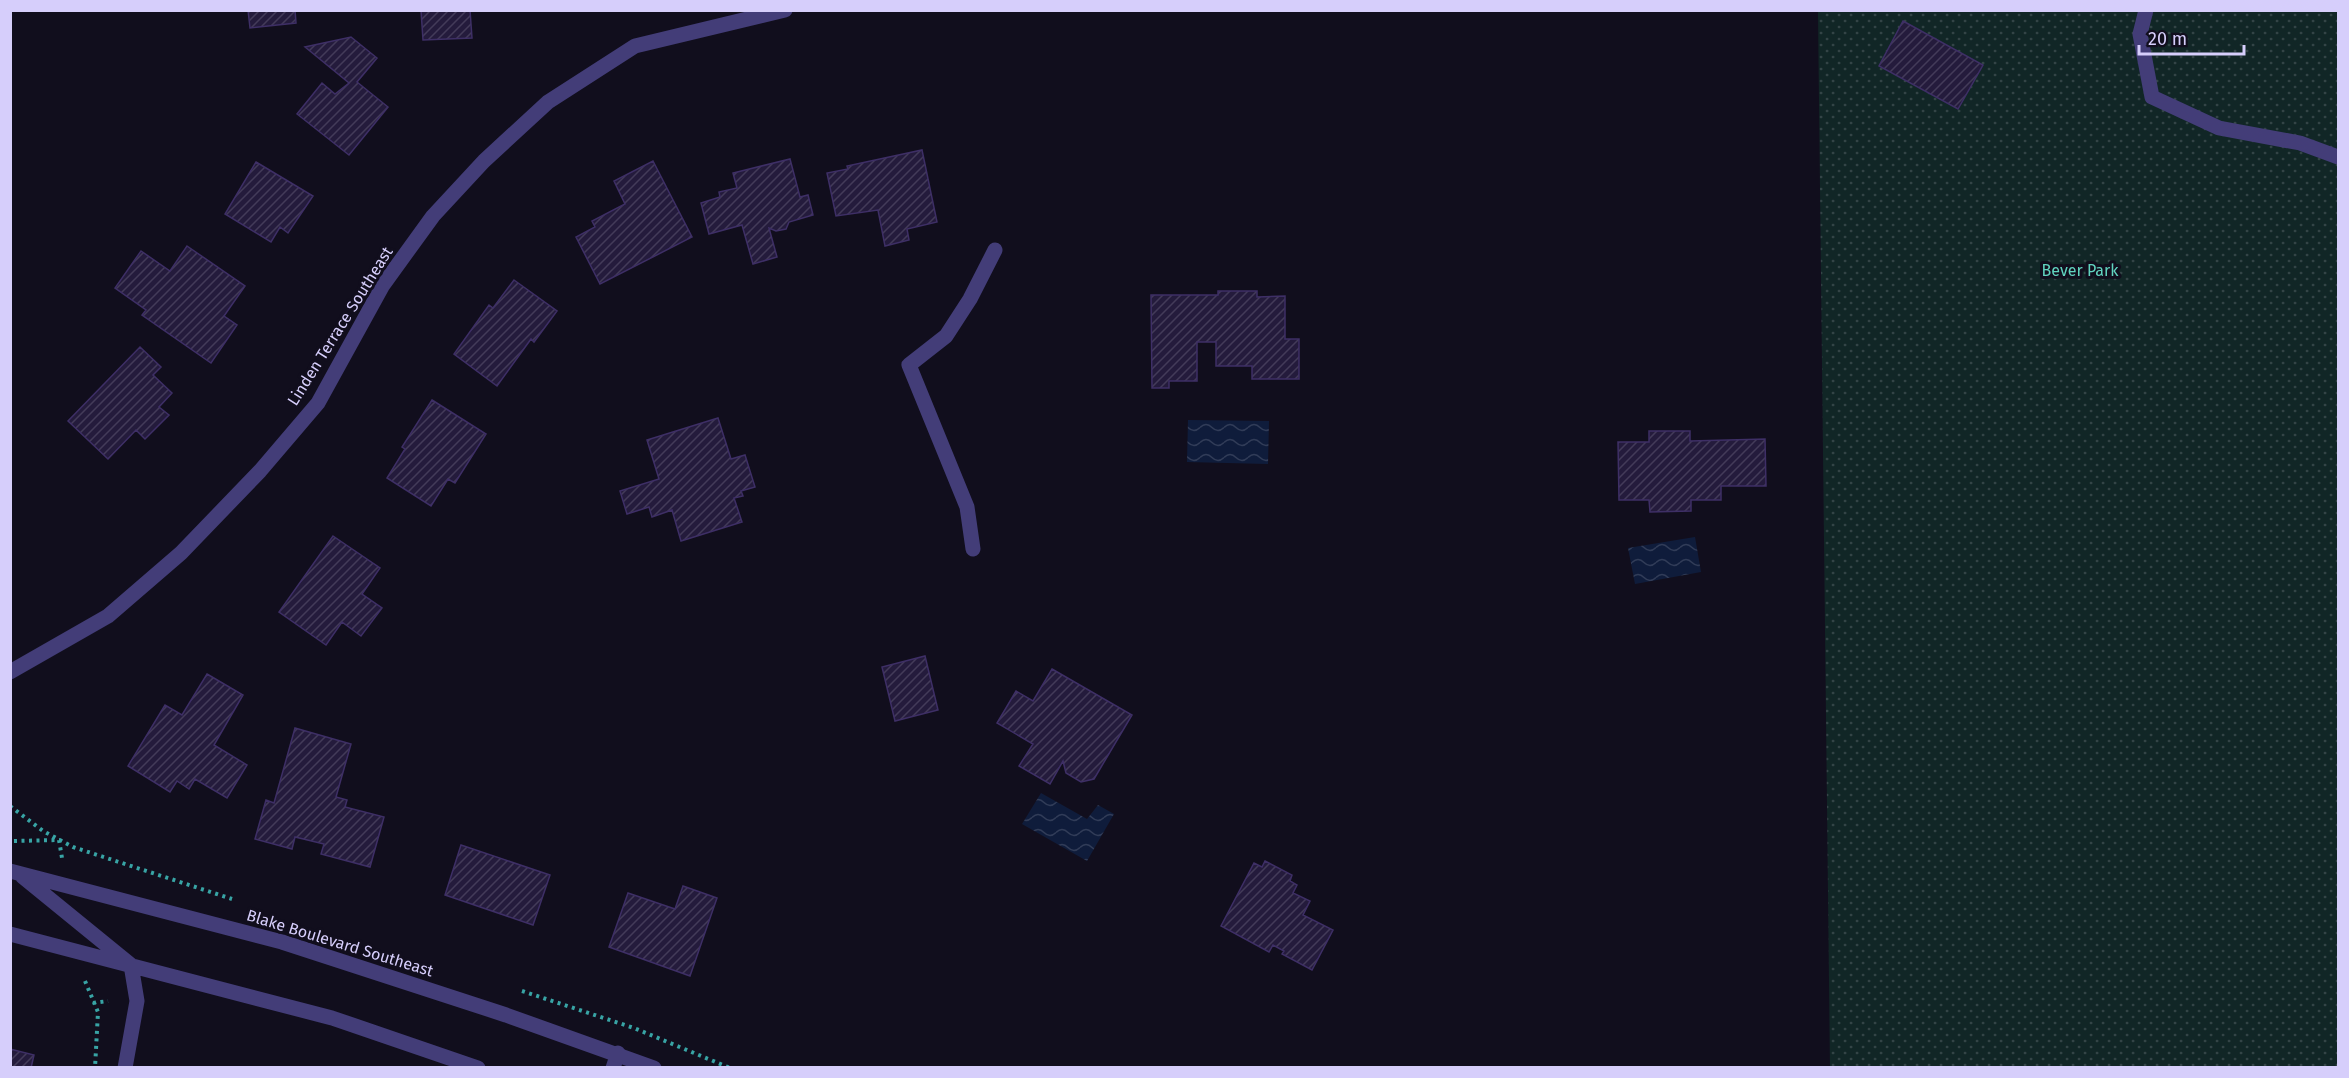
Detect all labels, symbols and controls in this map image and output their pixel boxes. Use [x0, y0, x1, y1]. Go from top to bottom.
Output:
scale bar [2139, 18, 2244, 56]
text: 20 m [2148, 28, 2187, 50]
street label: Linden Terrace Southeast [283, 243, 397, 409]
park label: Bever Park [2042, 261, 2119, 280]
street label: Blake Boulevard Southeast [244, 905, 436, 981]

